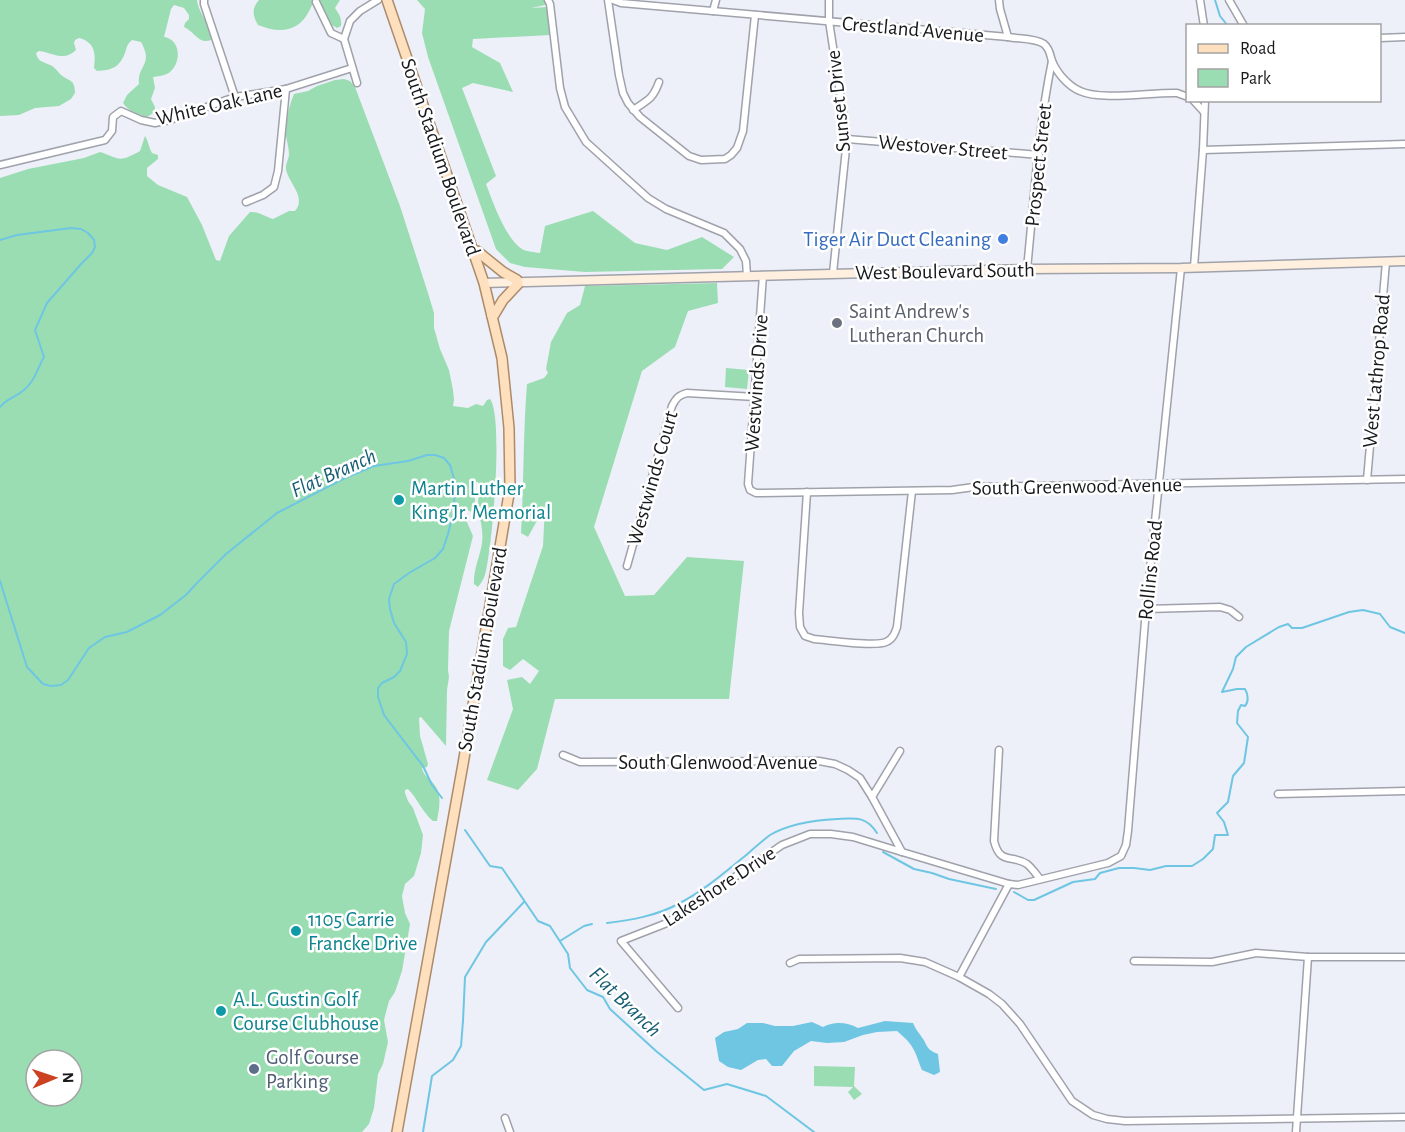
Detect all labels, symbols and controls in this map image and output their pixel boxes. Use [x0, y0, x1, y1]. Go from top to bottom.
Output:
street label: Crestland Avenue [841, 13, 985, 46]
legend [1186, 24, 1381, 102]
text: Road [1240, 40, 1276, 58]
street label: Sunset Drive [823, 49, 854, 153]
street label: South Stadium Boulevard [397, 56, 484, 259]
text: Park [1240, 70, 1272, 88]
street label: White Oak Lane [154, 80, 284, 129]
street label: Prospect Street [1022, 102, 1055, 228]
street label: Westover Street [877, 131, 1009, 164]
place label: Tiger Air Duct Cleaning [803, 229, 992, 250]
marker: Tiger Air Duct Cleaning [996, 232, 1010, 246]
street label: West Boulevard South [855, 259, 1035, 284]
street label: West Lathrop Road [1359, 293, 1394, 449]
place label: Saint Andrew's Lutheran Church [849, 301, 984, 346]
street label: Westwinds Drive [741, 314, 772, 453]
marker: Saint Andrew's Lutheran Church [830, 316, 844, 330]
street label: Westwinds Court [623, 408, 682, 548]
water label: Flat Branch [288, 444, 379, 501]
street label: South Greenwood Avenue [972, 474, 1182, 499]
place label: Martin Luther King Jr. Memorial [411, 478, 551, 523]
marker: Martin Luther King Jr. Memorial [392, 493, 406, 507]
street label: Rollins Road [1135, 519, 1166, 621]
street label: South Stadium Boulevard [454, 545, 511, 753]
street label: South Glenwood Avenue [618, 752, 818, 773]
street label: Lakeshore Drive [659, 842, 779, 931]
place label: 1105 Carrie Francke Drive [308, 909, 417, 954]
marker: 1105 Carrie Francke Drive [289, 924, 303, 938]
water label: Flat Branch [585, 962, 665, 1041]
place label: A.L. Gustin Golf Course Clubhouse [233, 989, 379, 1034]
marker: A.L. Gustin Golf Course Clubhouse [214, 1004, 228, 1018]
place label: Golf Course Parking [266, 1047, 359, 1092]
north arrow [24, 1048, 84, 1108]
marker: Golf Course Parking [247, 1062, 261, 1076]
text: N [60, 1072, 76, 1083]

